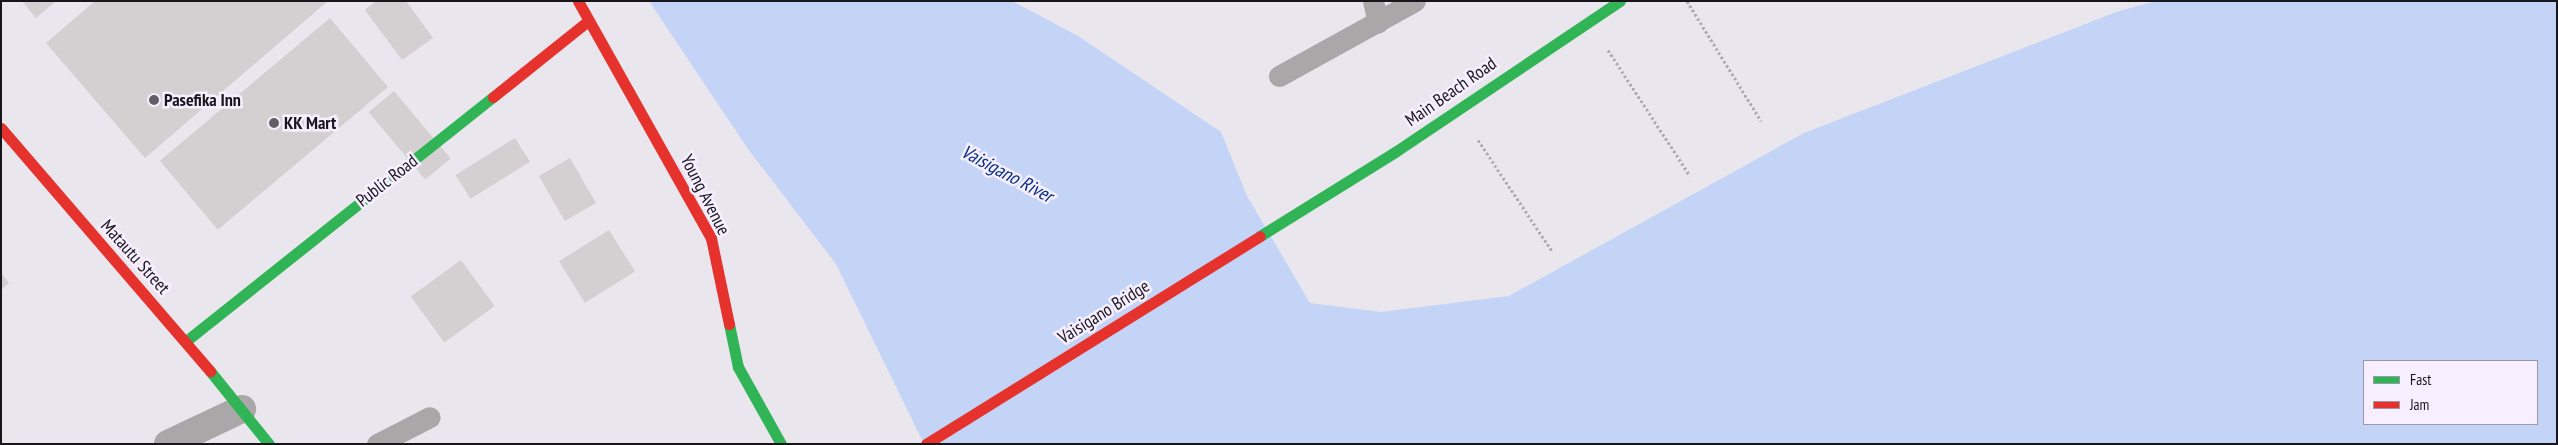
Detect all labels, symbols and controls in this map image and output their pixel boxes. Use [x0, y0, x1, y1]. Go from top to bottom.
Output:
street label: Main Beach Road [1401, 53, 1501, 131]
place label: Pasefika Inn [164, 89, 241, 111]
marker: Pasefika Inn [148, 94, 160, 106]
place label: KK Mart [284, 112, 337, 134]
marker: KK Mart [268, 117, 280, 129]
water label: Vaisigano River [957, 140, 1057, 208]
street label: Public Road [352, 150, 422, 212]
street label: Young Avenue [676, 151, 734, 239]
street label: Matautu Street [96, 215, 174, 299]
street label: Vaisigano Bridge [1054, 275, 1154, 349]
legend [2363, 360, 2538, 425]
text: Fast [2410, 370, 2431, 389]
text: Jam [2410, 395, 2429, 414]

